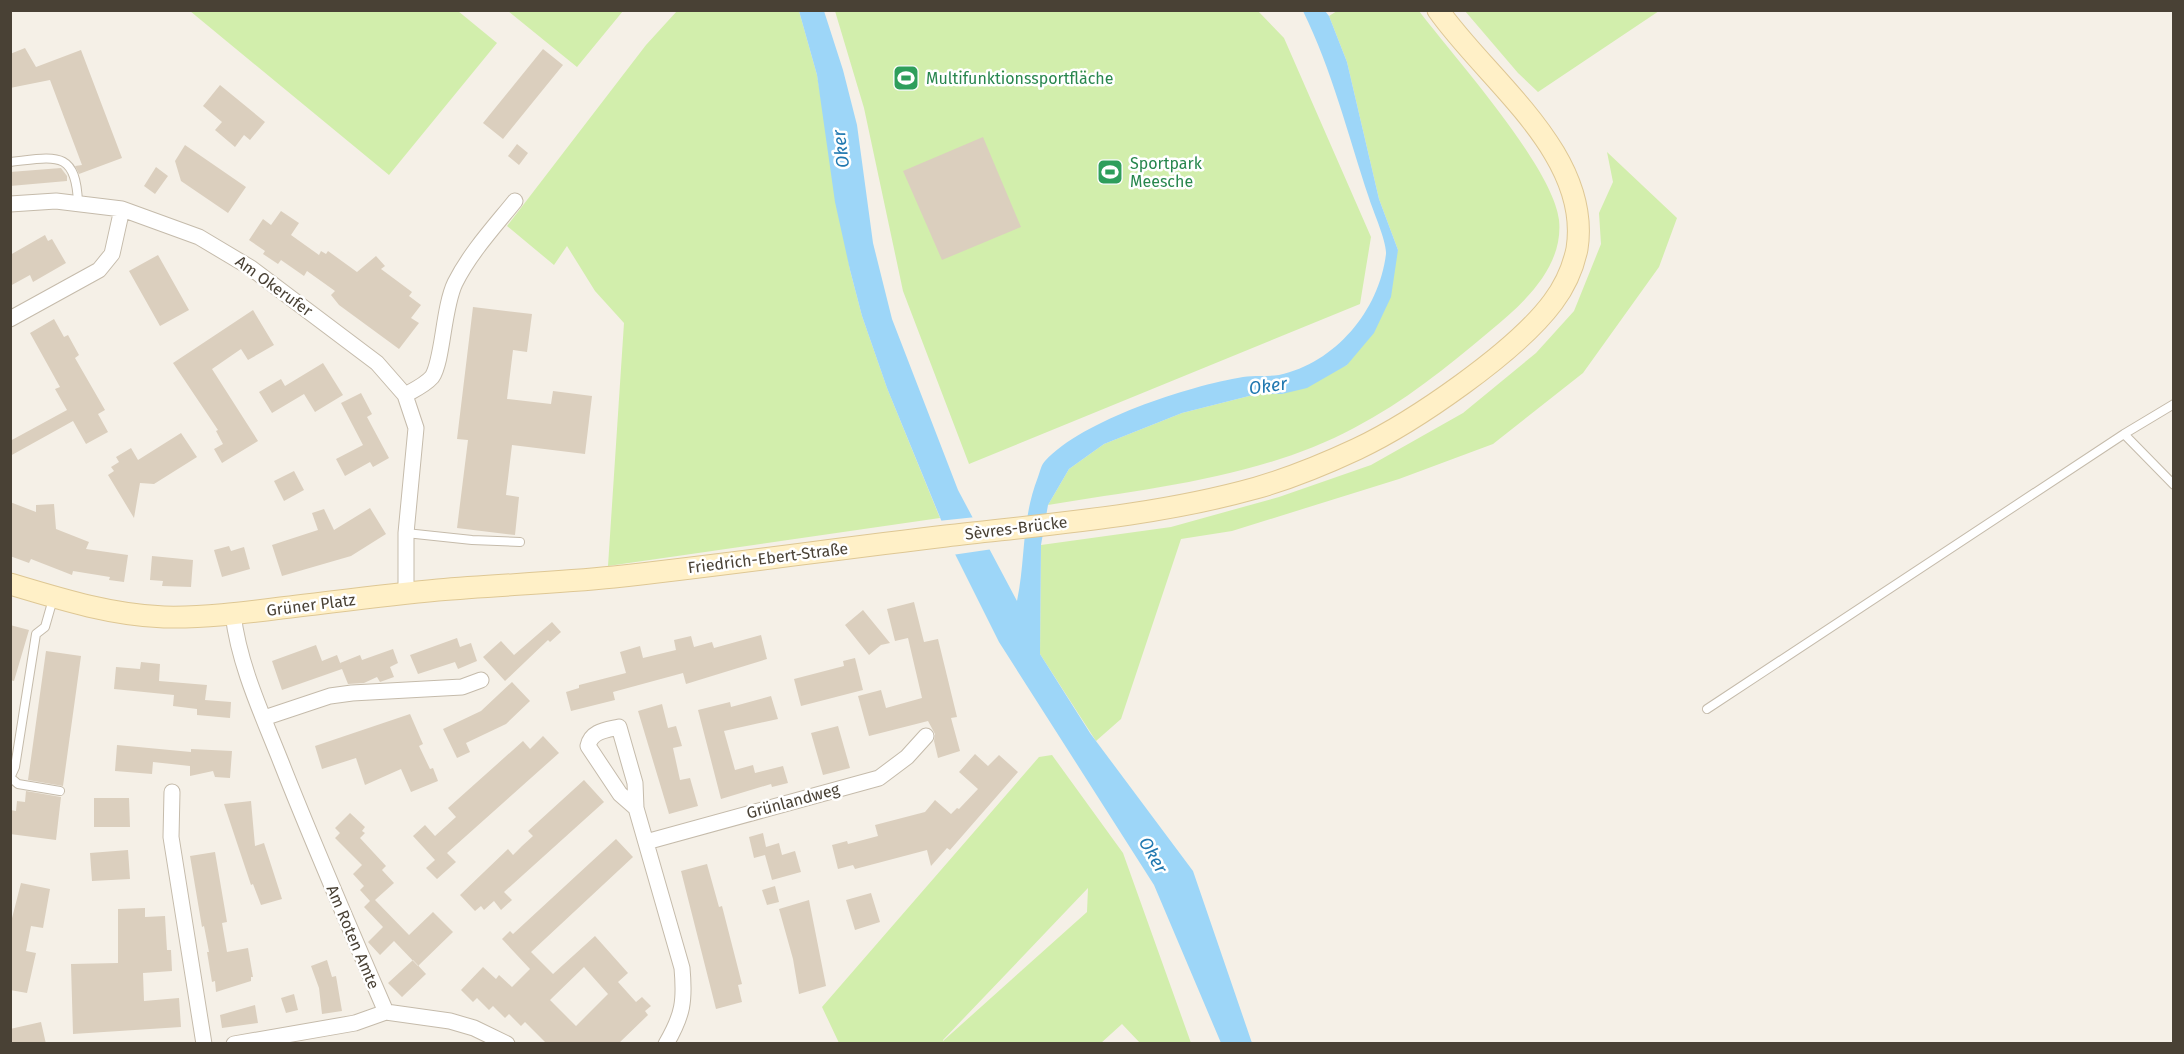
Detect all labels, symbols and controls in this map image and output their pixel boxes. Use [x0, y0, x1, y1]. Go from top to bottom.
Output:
sports icon: Multifunktionssportfläche [891, 63, 921, 93]
place label: Multifunktionssportfläche [926, 69, 1113, 88]
water label: Oker [828, 128, 854, 169]
place label: Sportpark Meesche [1130, 154, 1203, 191]
sports icon: Sportpark Meesche [1095, 157, 1125, 187]
street label: Am Okerufer [232, 252, 317, 321]
water label: Oker [1247, 372, 1290, 400]
street label: Sèvres-Brücke [964, 512, 1068, 544]
street label: Friedrich-Ebert-Straße [687, 539, 849, 577]
street label: Grüner Platz [266, 590, 356, 620]
street label: Grünlandweg [744, 779, 842, 823]
water label: Oker [1134, 833, 1173, 878]
street label: Am Roten Amte [323, 882, 383, 992]

